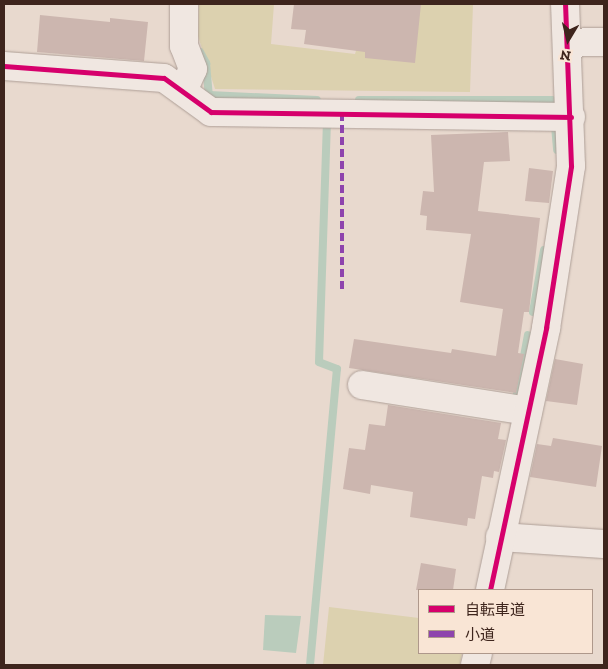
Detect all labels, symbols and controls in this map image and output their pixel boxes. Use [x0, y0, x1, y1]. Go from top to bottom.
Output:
north arrow [543, 15, 593, 65]
text: N [559, 46, 572, 65]
legend [418, 589, 593, 654]
text: 自転車道 [465, 601, 525, 619]
text: 小道 [465, 626, 495, 644]

